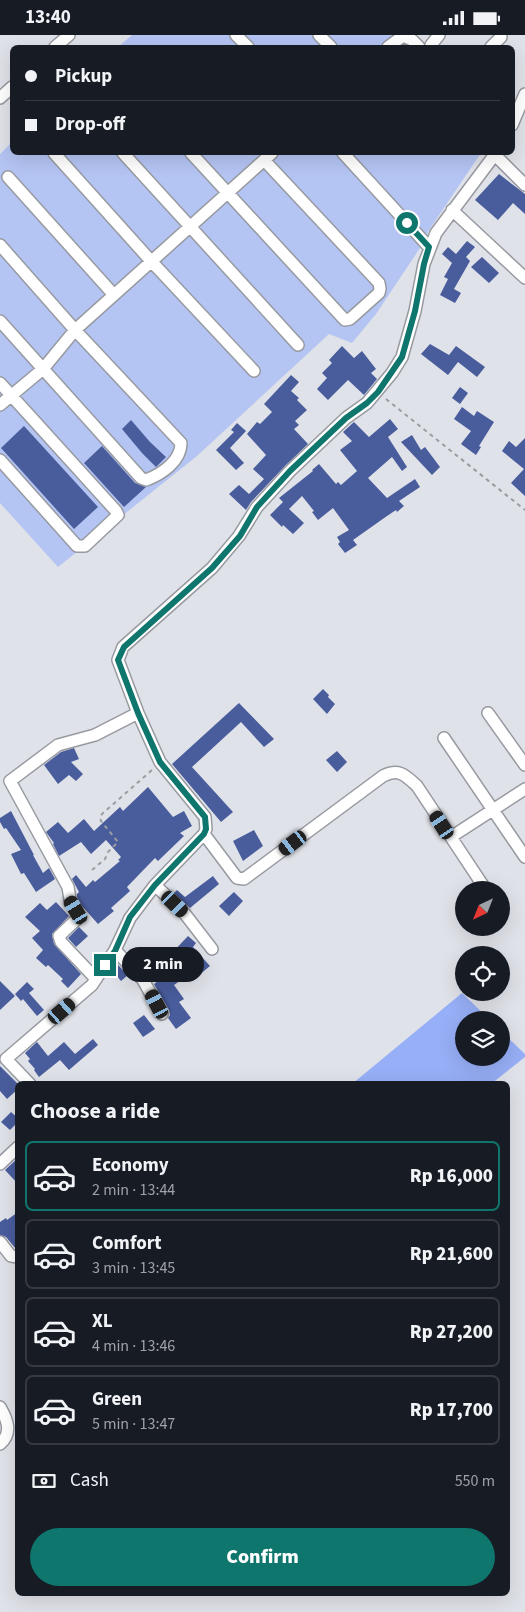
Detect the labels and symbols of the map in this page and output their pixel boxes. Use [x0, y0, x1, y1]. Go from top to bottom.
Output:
route start [396, 212, 418, 234]
car [427, 808, 456, 842]
car [276, 828, 309, 858]
north arrow [455, 881, 510, 936]
car [158, 888, 191, 920]
car [61, 893, 90, 927]
callout: 2 min [122, 947, 205, 983]
route end [94, 954, 116, 976]
car [143, 987, 170, 1021]
car [45, 995, 78, 1027]

